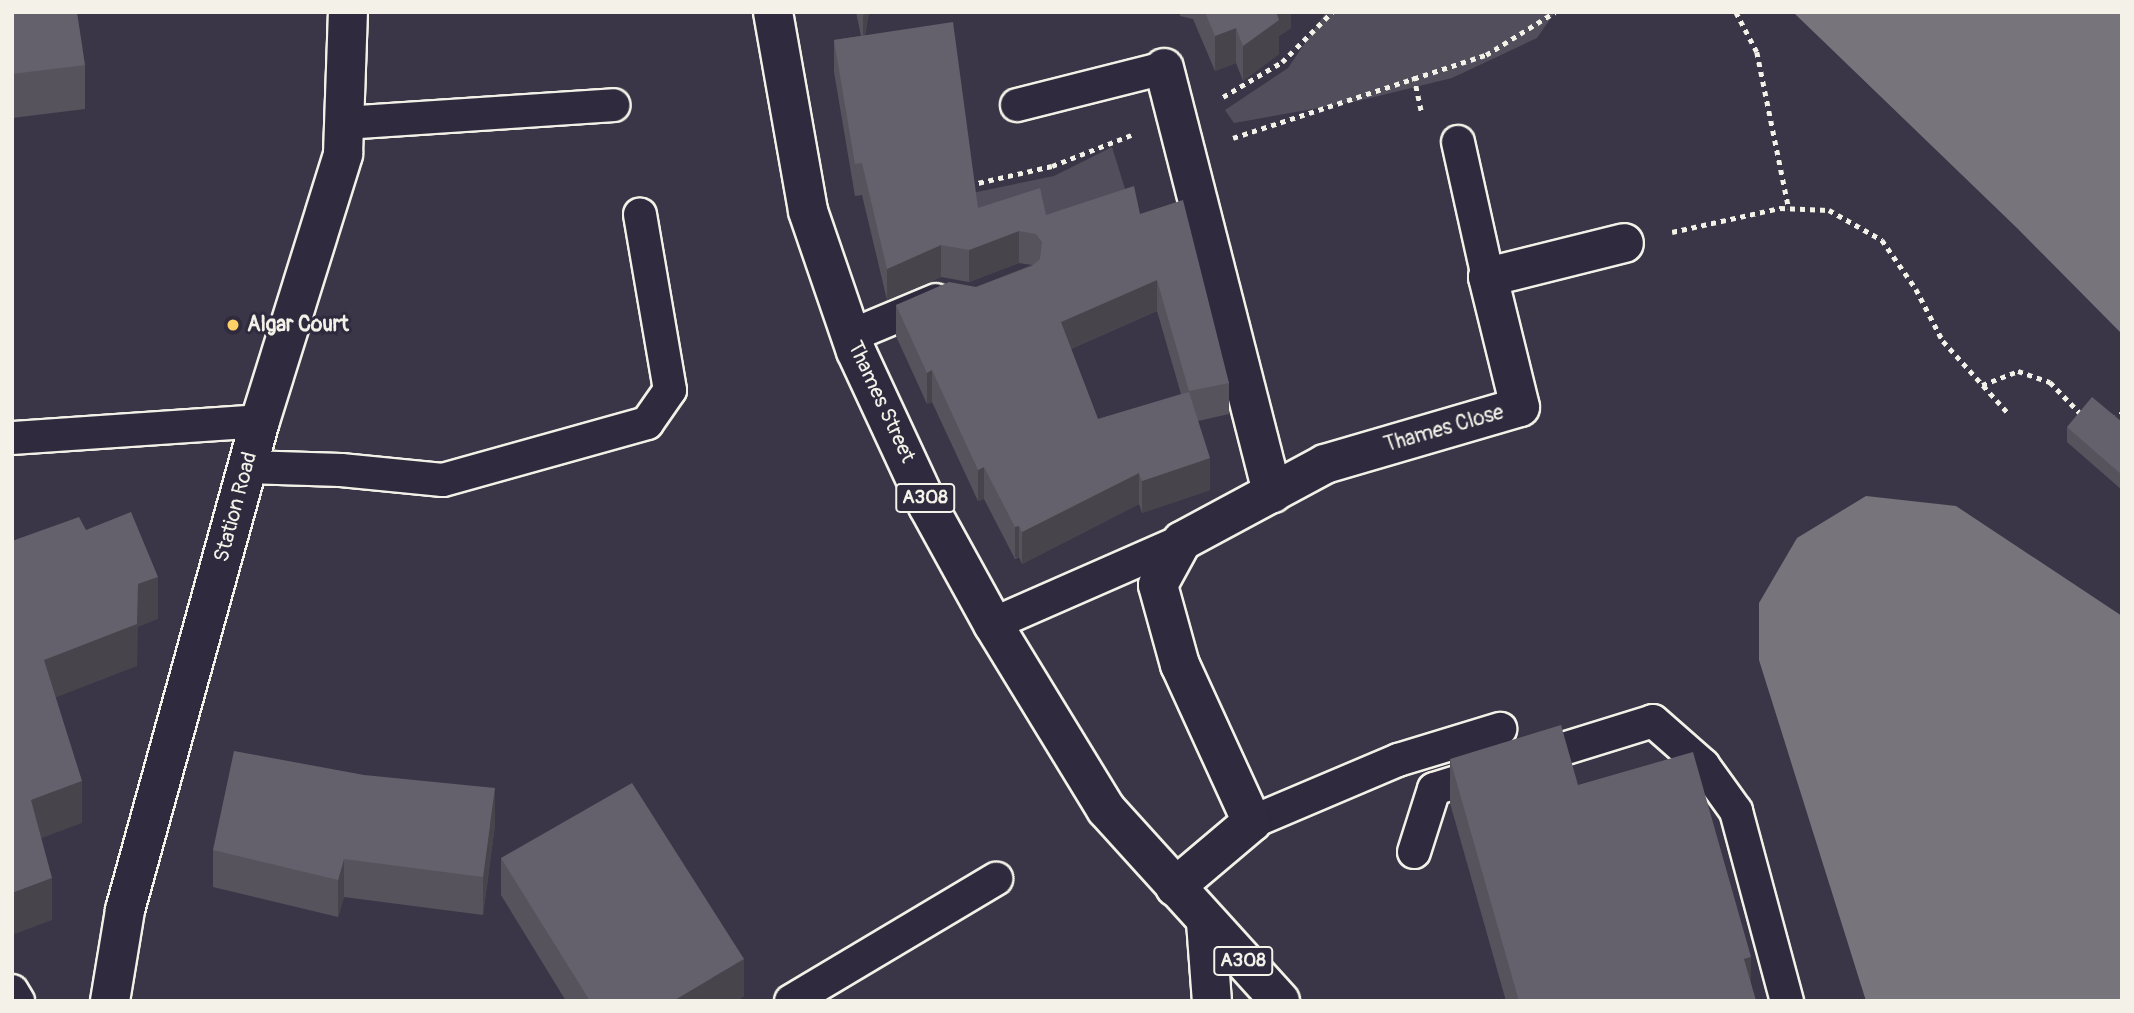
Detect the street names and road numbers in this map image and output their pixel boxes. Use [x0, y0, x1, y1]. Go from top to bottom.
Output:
street label: Thames Street [842, 337, 920, 467]
street label: Thames Close [1381, 400, 1507, 458]
street label: Station Road [209, 449, 263, 565]
road number: A308 [895, 482, 955, 513]
road number: A308 [1213, 945, 1273, 976]

